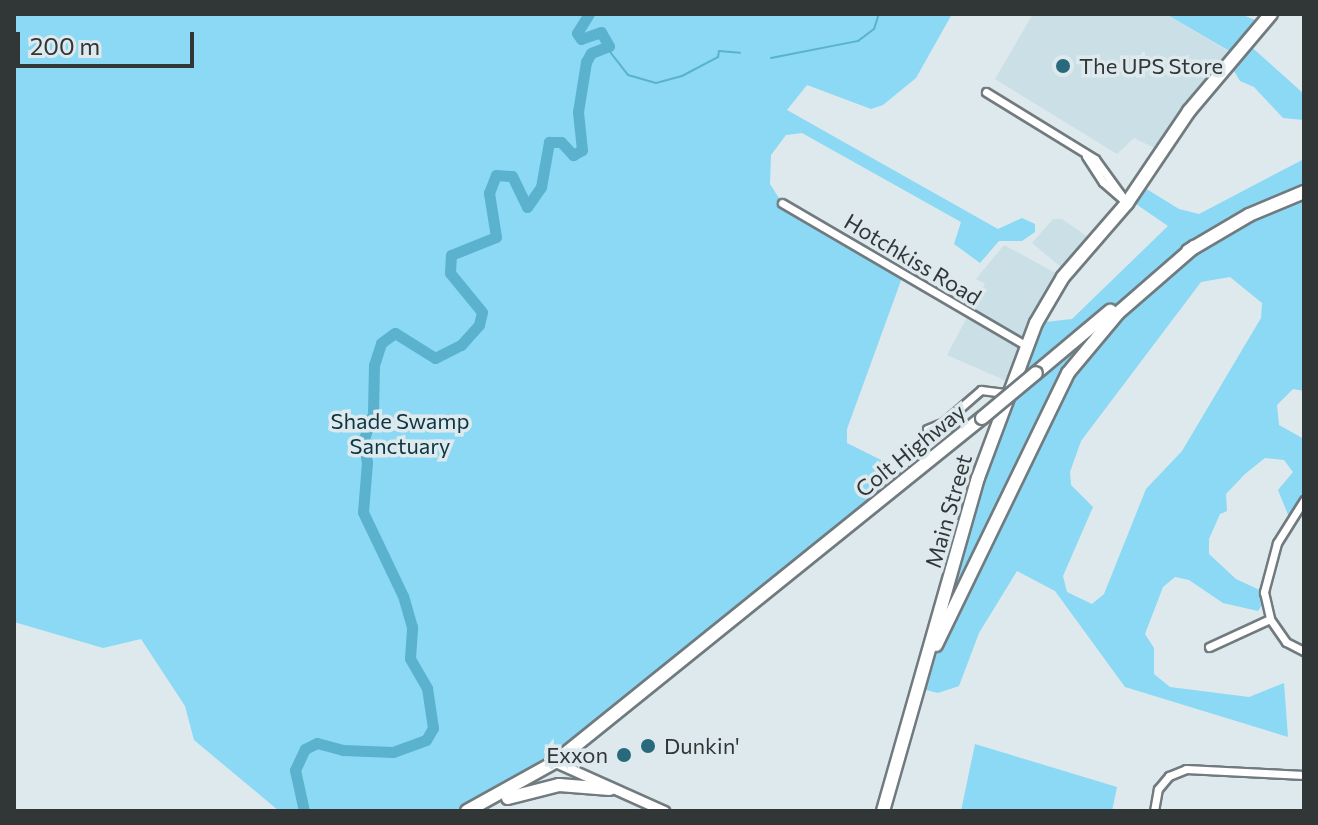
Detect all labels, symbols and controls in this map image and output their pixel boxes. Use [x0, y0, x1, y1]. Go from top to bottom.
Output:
scale bar [20, 16, 198, 66]
text: 200 m [30, 31, 100, 60]
place label: The UPS Store [1079, 53, 1223, 79]
marker: The UPS Store [1054, 57, 1072, 75]
street label: Hotchkiss Road [840, 208, 986, 310]
street label: Colt Highway [850, 398, 970, 502]
park label: Shade Swamp Sanctuary [330, 407, 470, 458]
street label: Main Street [919, 451, 977, 571]
place label: Dunkin' [664, 733, 740, 759]
marker: Dunkin' [639, 737, 657, 755]
place label: Exxon [546, 742, 608, 768]
marker: Exxon [615, 746, 633, 764]

